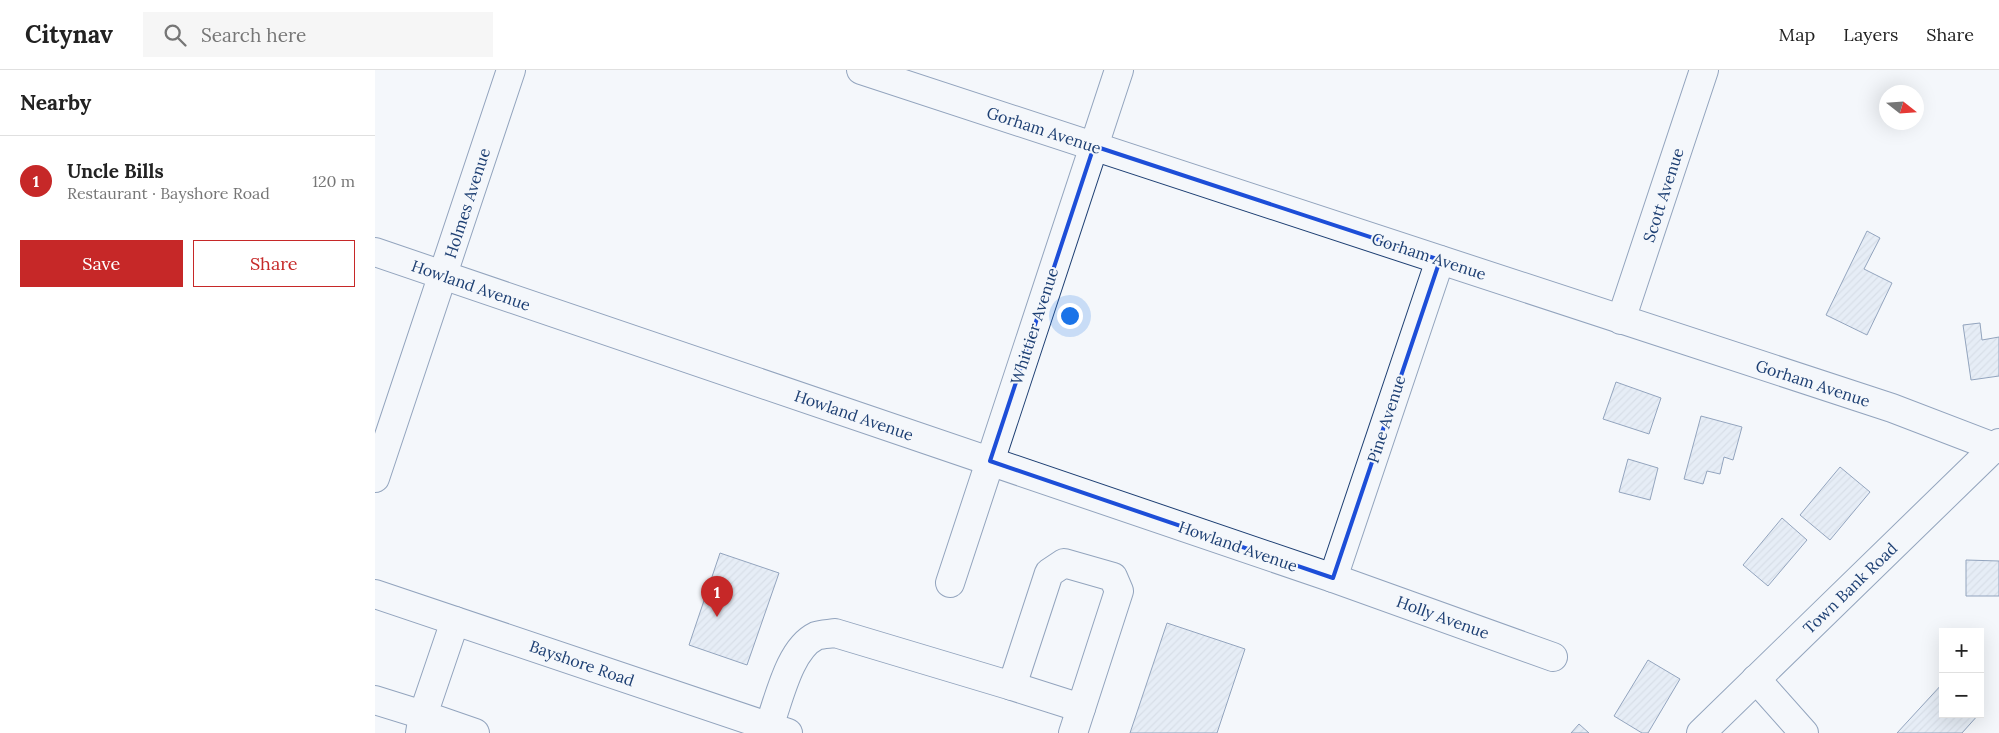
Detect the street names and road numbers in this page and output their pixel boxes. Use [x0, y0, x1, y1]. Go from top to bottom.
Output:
street label: Gorham Avenue [984, 102, 1104, 158]
street label: Holmes Avenue [440, 145, 494, 261]
street label: Scott Avenue [1638, 145, 1688, 245]
street label: Gorham Avenue [1369, 228, 1489, 284]
street label: Howland Avenue [409, 255, 533, 315]
street label: Whittier Avenue [1006, 265, 1062, 387]
street label: Gorham Avenue [1753, 355, 1873, 411]
street label: Pine Avenue [1362, 372, 1410, 465]
street label: Howland Avenue [792, 385, 916, 445]
street label: Howland Avenue [1176, 516, 1300, 576]
street label: Town Bank Road [1799, 538, 1902, 638]
street label: Holly Avenue [1394, 591, 1492, 643]
street label: Bayshore Road [527, 636, 638, 690]

